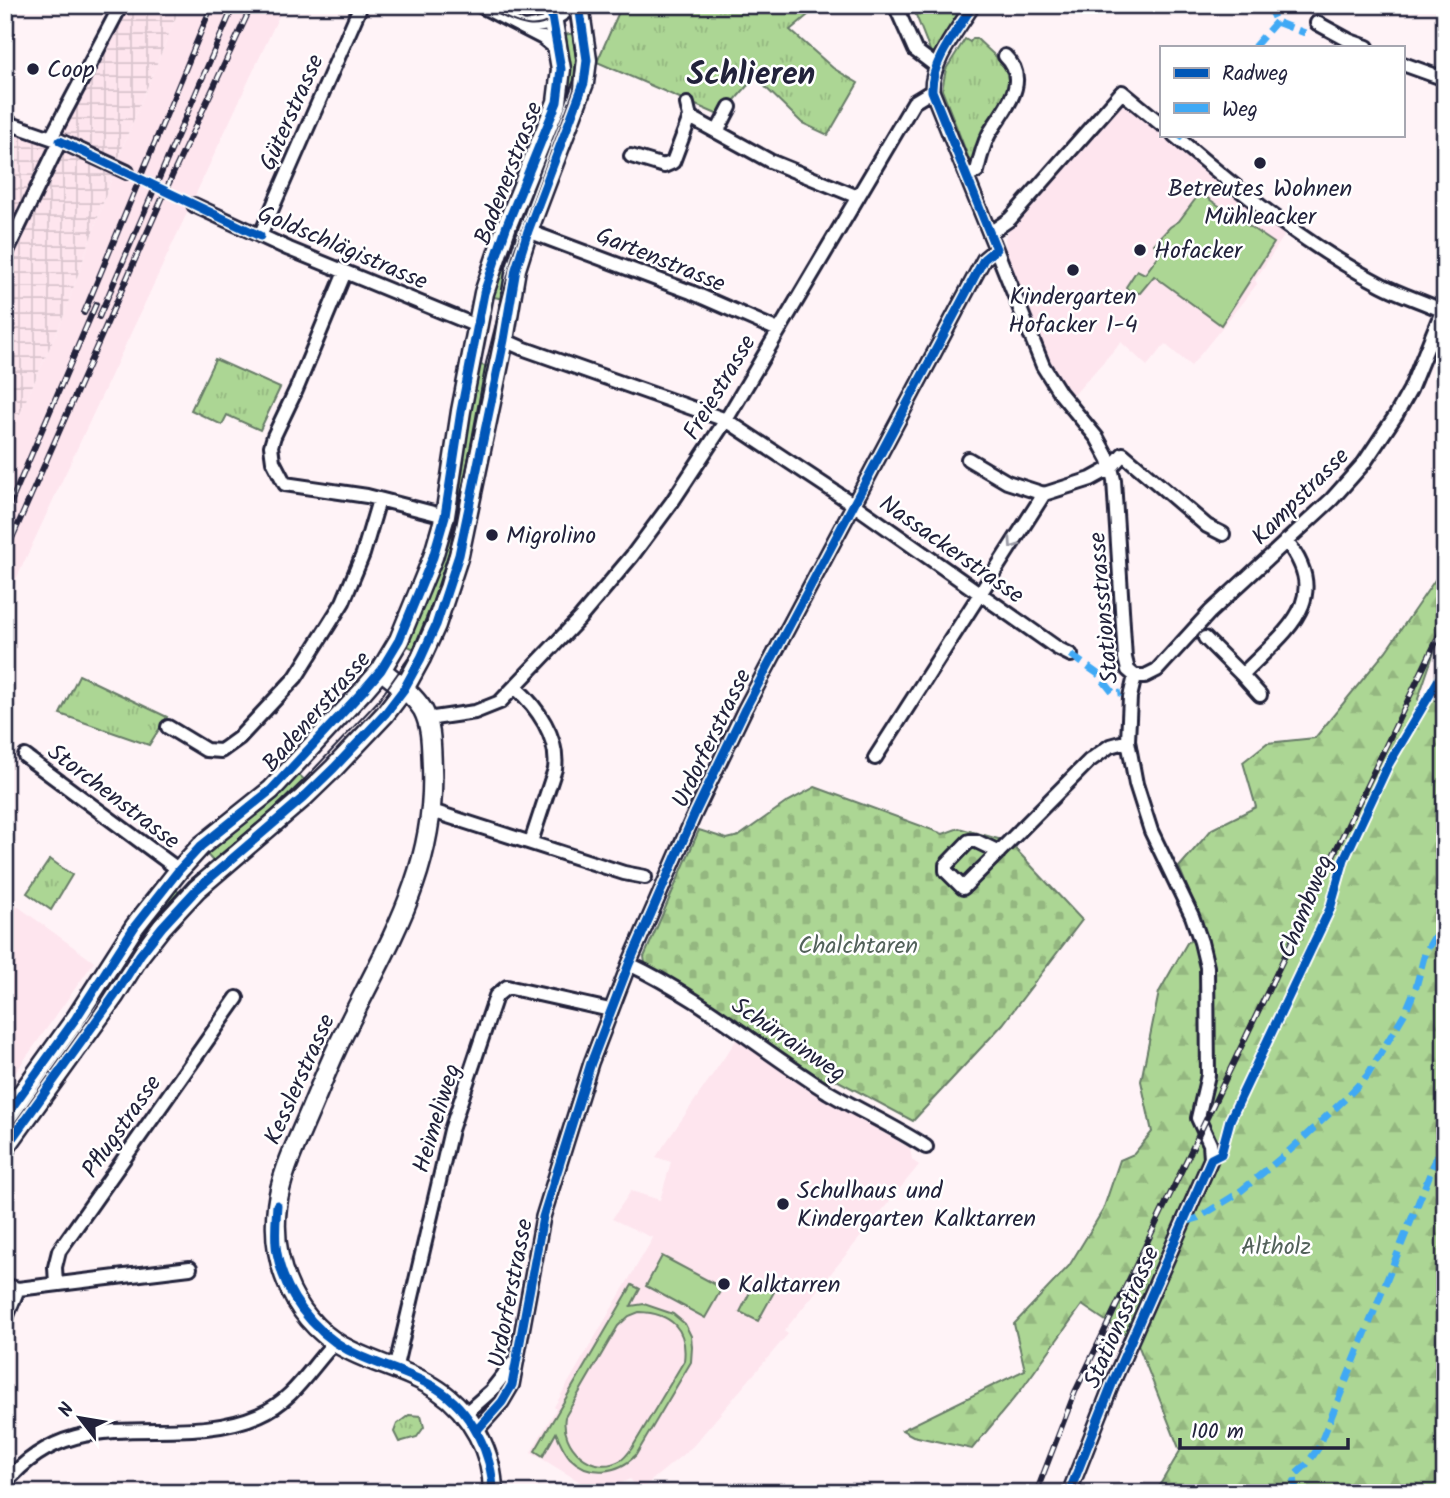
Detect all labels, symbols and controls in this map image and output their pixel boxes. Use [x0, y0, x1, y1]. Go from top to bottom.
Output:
legend [1160, 46, 1404, 136]
street label: Güterstrasse [249, 48, 336, 177]
district label: Schlieren [687, 50, 815, 101]
place label: Coop [47, 51, 95, 90]
text: Radweg [1222, 58, 1288, 91]
marker: Coop [25, 61, 41, 77]
text: Weg [1222, 94, 1258, 127]
street label: Badenerstrasse [464, 96, 555, 251]
marker: Betreutes Wohnen Mühleacker [1252, 155, 1268, 171]
place label: Betreutes Wohnen Mühleacker [1168, 170, 1352, 237]
street label: Goldschlägistrasse [251, 195, 434, 302]
street label: Gartenstrasse [590, 217, 731, 304]
place label: Hofacker [1154, 232, 1244, 271]
marker: Hofacker [1132, 242, 1148, 258]
marker: Kindergarten Hofacker 1-4 [1065, 262, 1081, 278]
place label: Kindergarten Hofacker 1-4 [1008, 278, 1138, 345]
street label: Freiestrasse [673, 327, 767, 448]
street label: Kampstrasse [1243, 439, 1360, 555]
street label: Nassackerstrasse [870, 486, 1032, 615]
place label: Migrolino [506, 517, 596, 556]
marker: Migrolino [484, 527, 500, 543]
street label: Stationsstrasse [1078, 530, 1131, 685]
one-way arrow [1008, 536, 1021, 549]
street label: Badenerstrasse [253, 642, 381, 782]
street label: Urdorferstrasse [662, 662, 763, 815]
street label: Storchenstrasse [38, 734, 188, 860]
street label: Chambweg [1268, 849, 1345, 964]
park label: Chalchtaren [798, 927, 918, 966]
street label: Schürrainweg [723, 987, 854, 1093]
street label: Kesslerstrasse [254, 1008, 347, 1151]
street label: Heimeliweg [402, 1059, 473, 1178]
street label: Pflugstrasse [72, 1067, 172, 1187]
place label: Schulhaus und Kindergarten Kalktarren [797, 1172, 1036, 1239]
marker: Schulhaus und Kindergarten Kalktarren [775, 1196, 791, 1212]
street label: Urdorferstrasse [478, 1215, 545, 1371]
park label: Altholz [1241, 1228, 1311, 1267]
street label: Stationsstrasse [1074, 1240, 1171, 1395]
place label: Kalktarren [738, 1266, 841, 1305]
marker: Kalktarren [716, 1276, 732, 1292]
north arrow [46, 1382, 116, 1452]
text: N [51, 1397, 83, 1423]
scale bar [1180, 1407, 1348, 1451]
text: 100 m [1191, 1416, 1244, 1449]

